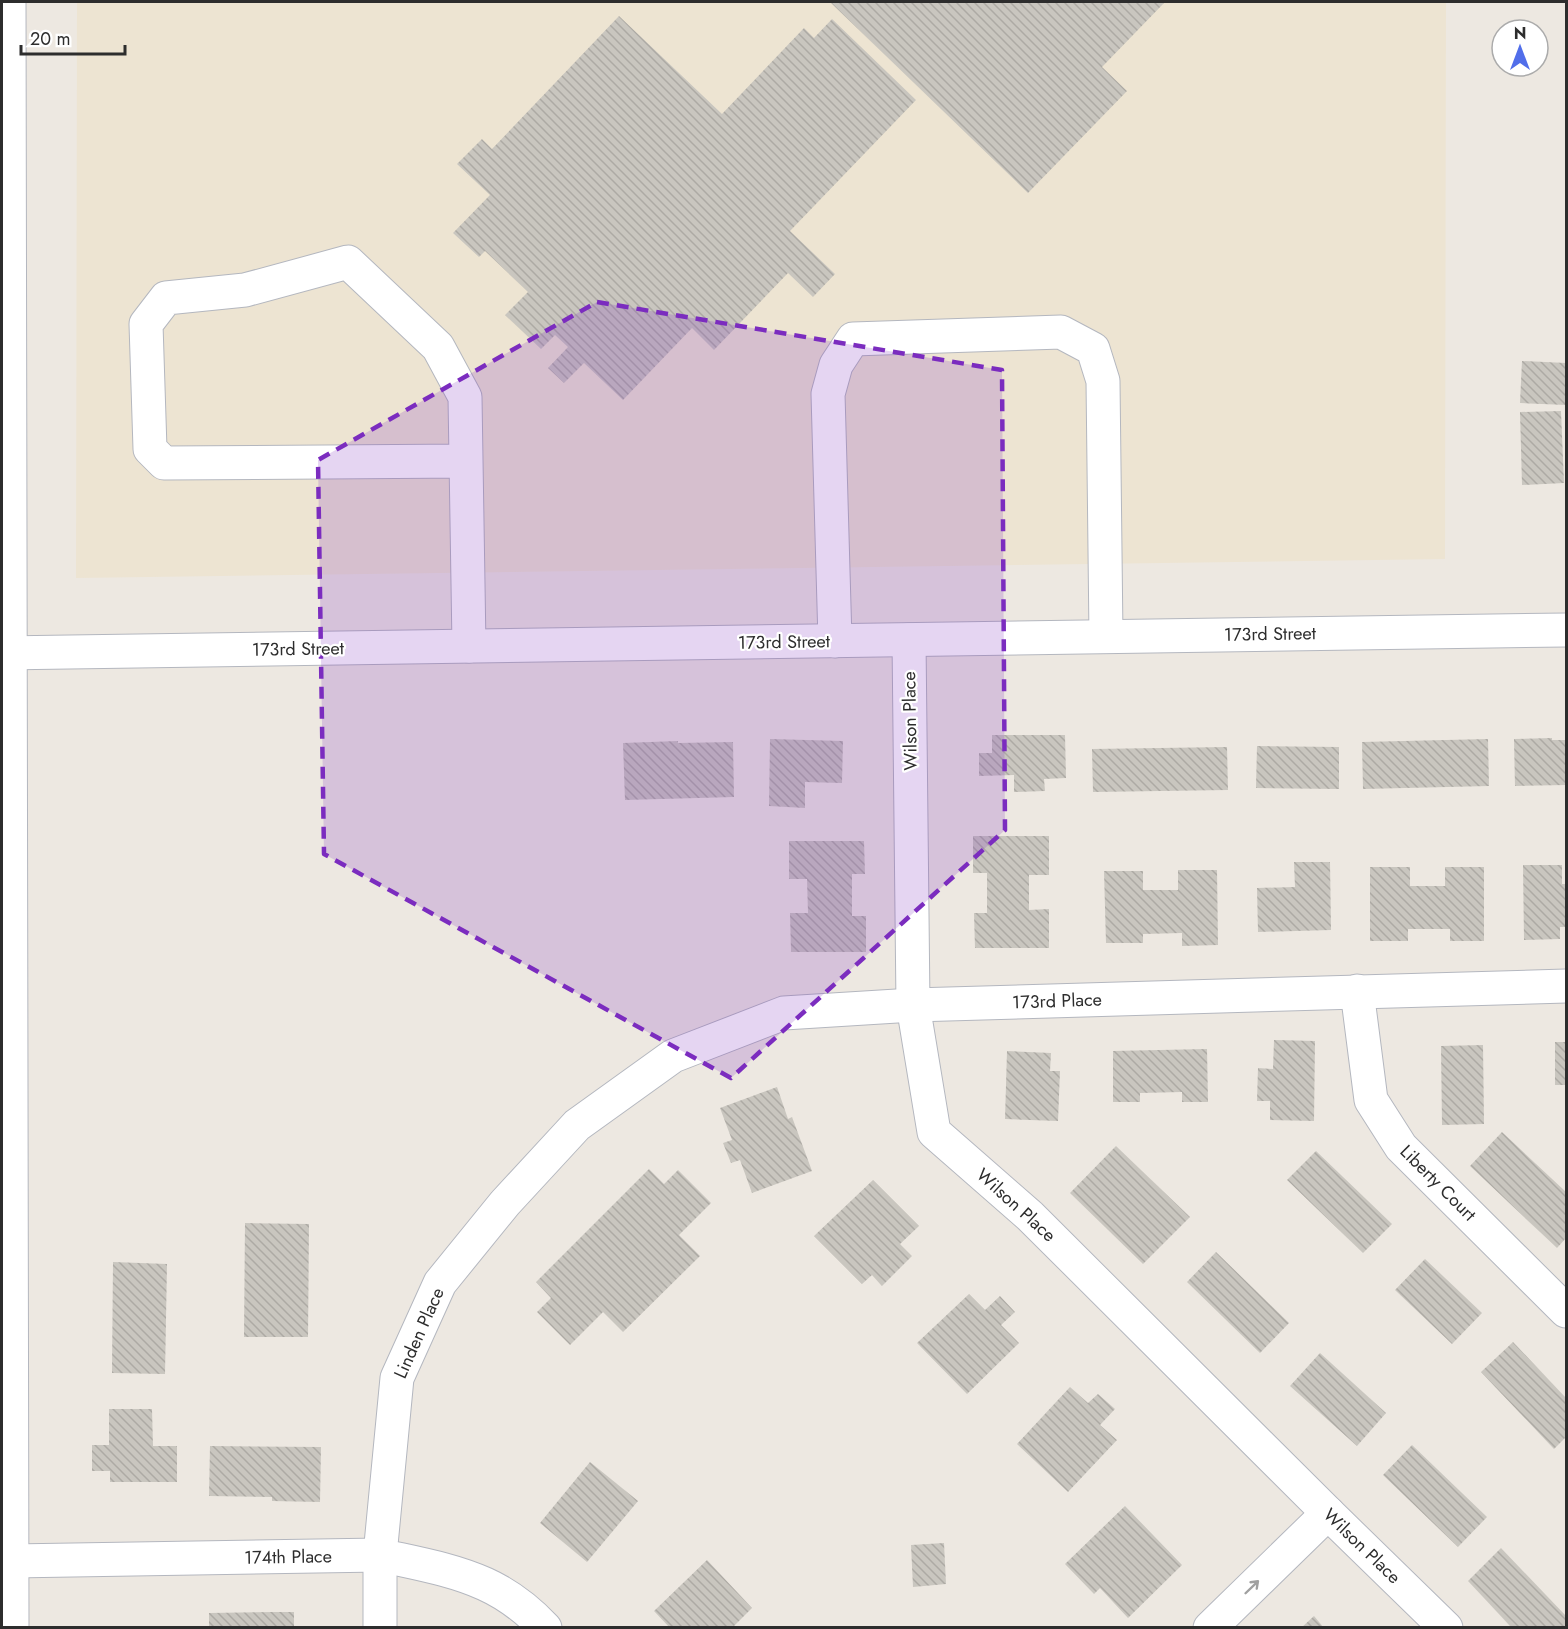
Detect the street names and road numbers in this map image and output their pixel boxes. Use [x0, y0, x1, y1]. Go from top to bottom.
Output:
street label: 173rd Street [1224, 620, 1317, 648]
street label: 173rd Street [738, 628, 831, 656]
street label: 173rd Street [252, 635, 345, 663]
street label: Wilson Place [896, 671, 924, 771]
street label: 173rd Place [1012, 986, 1102, 1016]
street label: Liberty Court [1394, 1139, 1482, 1227]
street label: Wilson Place [970, 1162, 1062, 1248]
street label: Linden Place [387, 1283, 451, 1383]
street label: Wilson Place [1317, 1502, 1407, 1590]
street label: 174th Place [244, 1543, 332, 1571]

